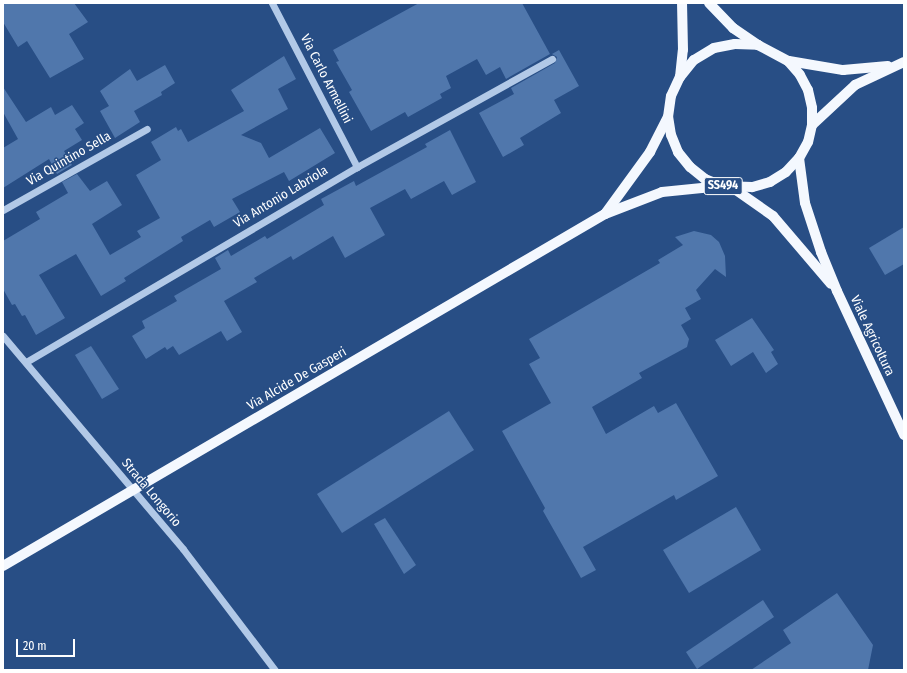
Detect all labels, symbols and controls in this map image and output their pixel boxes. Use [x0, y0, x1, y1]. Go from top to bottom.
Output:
street label: Via Carlo Armellini [297, 32, 355, 126]
street label: Via Quintino Sella [24, 129, 114, 189]
street label: Via Antonio Labriola [231, 163, 331, 231]
road number: SS494 [703, 176, 743, 196]
street label: Viale Agricoltura [847, 293, 897, 379]
street label: Via Alcide De Gasperi [244, 344, 350, 414]
street label: Strada Longorio [118, 456, 184, 530]
scale bar [18, 631, 77, 657]
text: 20 m [23, 639, 47, 653]

